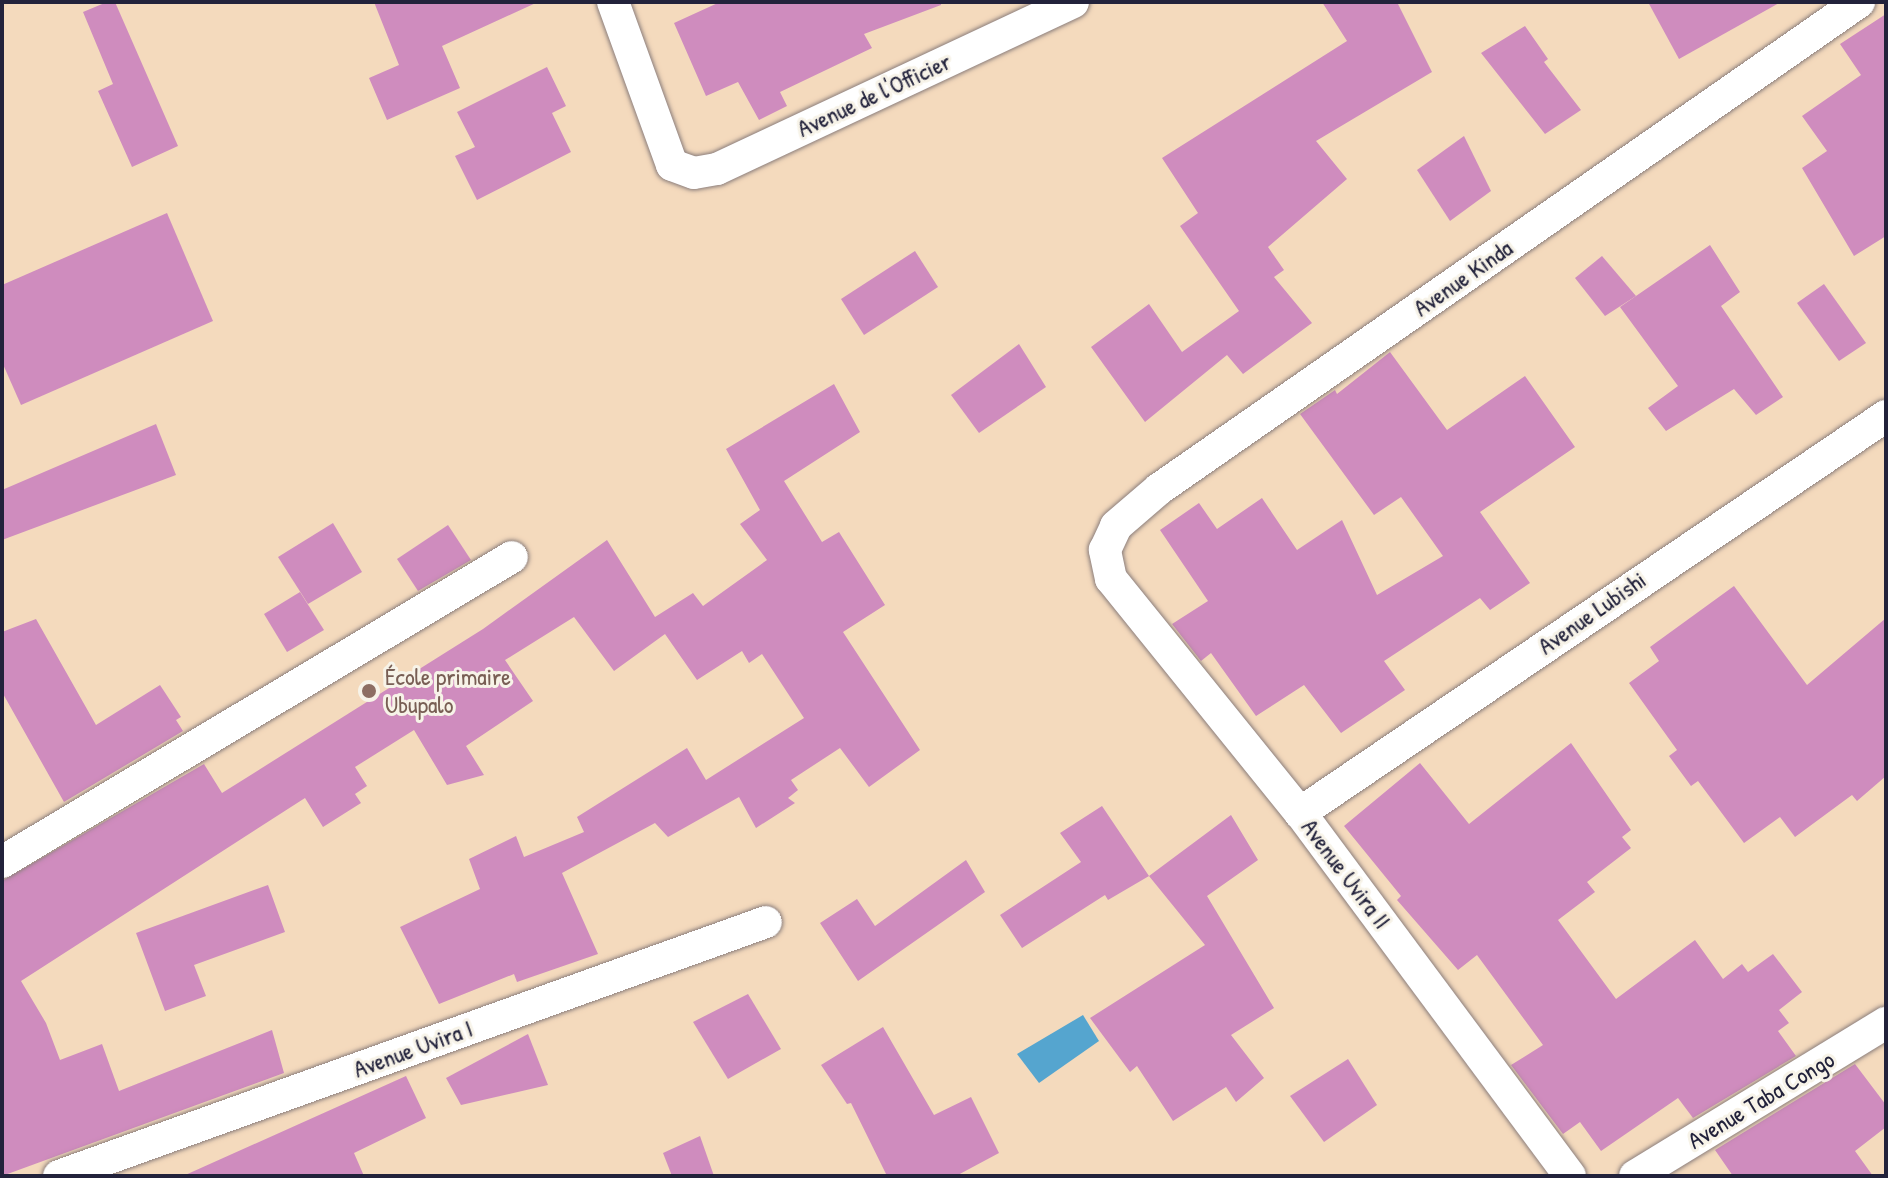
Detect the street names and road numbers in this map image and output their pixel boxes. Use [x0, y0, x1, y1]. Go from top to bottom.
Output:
street label: Avenue de l'Officier [793, 47, 955, 143]
street label: Avenue Kinda [1408, 234, 1518, 322]
street label: Avenue Lubishi [1533, 565, 1651, 661]
street label: Avenue Uvira II [1295, 813, 1397, 935]
street label: Avenue Uvira I [350, 1014, 476, 1084]
street label: Avenue Taba Congo [1682, 1045, 1840, 1155]

